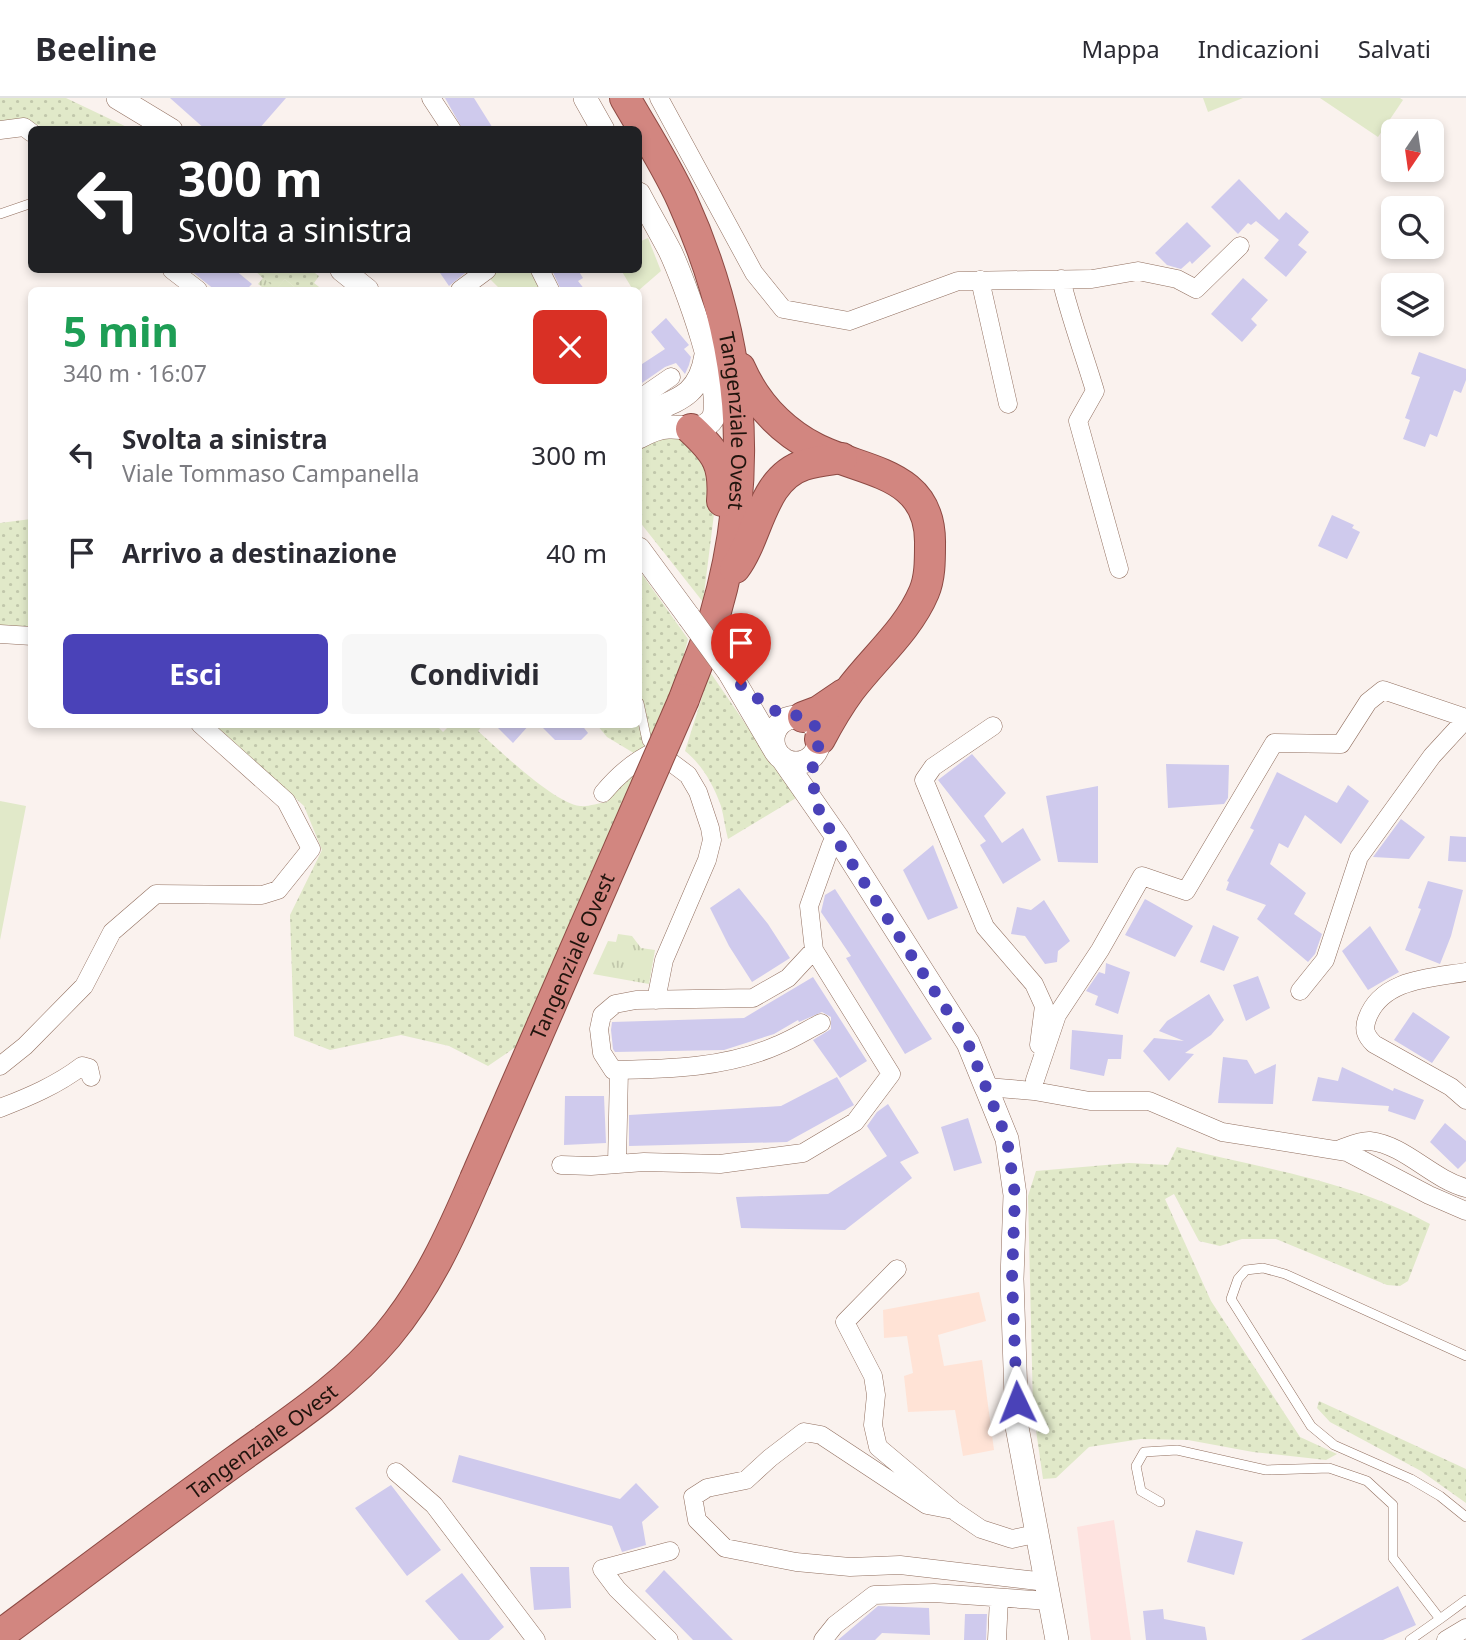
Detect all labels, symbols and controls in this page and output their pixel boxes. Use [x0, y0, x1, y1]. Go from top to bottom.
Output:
text: Beeline [35, 26, 157, 71]
text: Mappa [1082, 32, 1160, 65]
text: Indicazioni [1198, 32, 1320, 65]
text: Salvati [1358, 32, 1431, 65]
north arrow [1381, 119, 1444, 182]
map controls [1381, 119, 1444, 336]
text: 300 m [178, 145, 323, 211]
icon: left [63, 154, 154, 245]
button: search [1381, 196, 1444, 259]
text: Svolta a sinistra [178, 208, 413, 251]
button: layers [1381, 273, 1444, 336]
text: 5 min [63, 302, 179, 359]
button: close [533, 310, 607, 384]
street label: Tangenziale Ovest [713, 329, 753, 512]
text: 340 m · 16:07 [63, 357, 207, 389]
text: Svolta a sinistra [122, 421, 328, 457]
icon: left [63, 436, 101, 474]
text: 300 m [531, 437, 607, 473]
text: Viale Tommaso Campanella [122, 457, 419, 489]
icon: arrive [63, 534, 101, 572]
text: Arrivo a destinazione [122, 535, 397, 571]
text: 40 m [546, 535, 607, 571]
pin [711, 613, 771, 685]
icon: arrive [722, 624, 760, 662]
button: Esci [63, 634, 328, 714]
button: Condividi [342, 634, 607, 714]
street label: Tangenziale Ovest [523, 868, 621, 1044]
position arrow [980, 1365, 1054, 1439]
street label: Tangenziale Ovest [182, 1377, 343, 1505]

